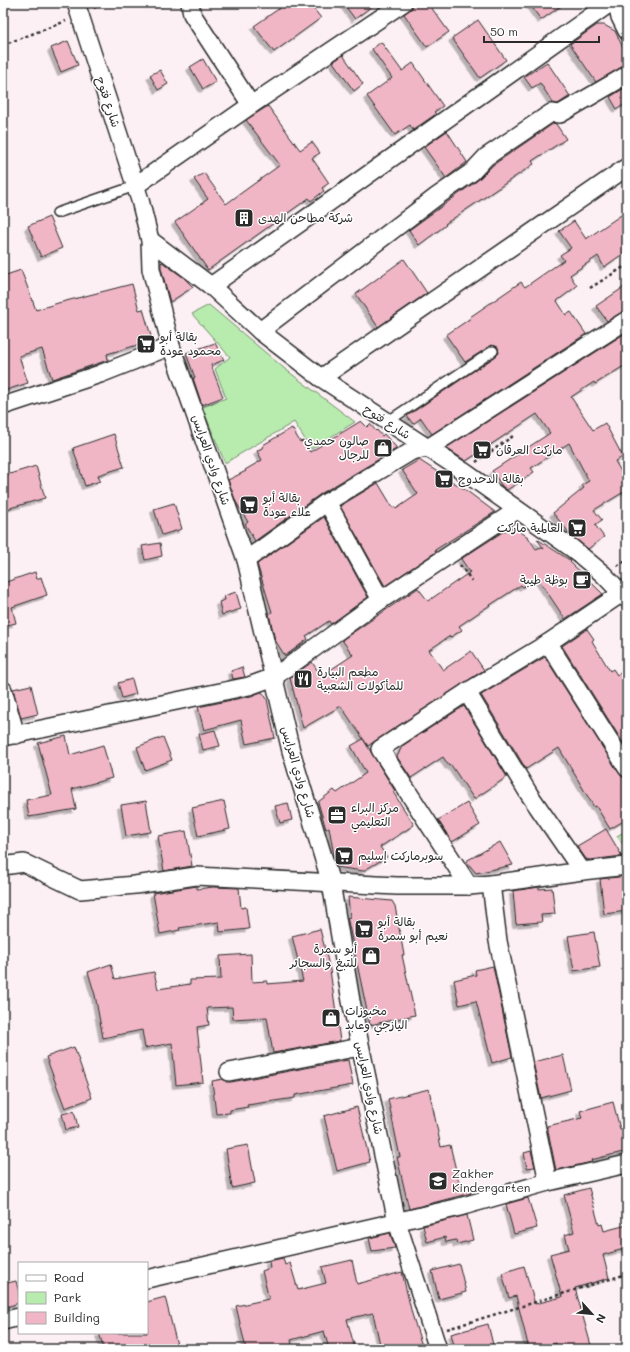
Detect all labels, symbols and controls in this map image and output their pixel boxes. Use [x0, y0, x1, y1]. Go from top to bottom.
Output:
scale bar [484, 18, 599, 44]
text: 50 m [490, 23, 518, 39]
street label: شارع فتوح [91, 74, 125, 130]
building icon: شركة مطاحن الهدى [233, 207, 255, 229]
place label: شركة مطاحن الهدى [258, 209, 353, 225]
place label: بقالة أبو محمود عودة [159, 328, 221, 358]
supermarket icon: بقالة أبو محمود عودة [135, 333, 157, 355]
street label: شارع فتوح [360, 400, 414, 444]
street label: شارع وادي العرايس [187, 412, 235, 508]
place label: صالون حمدي للرجال [304, 432, 369, 463]
shop icon: صالون حمدي للرجال [372, 437, 394, 459]
supermarket icon: ماركت العرقان [471, 439, 493, 461]
place label: ماركت العرقان [496, 441, 563, 457]
supermarket icon: بقالة الدحدوح [433, 468, 455, 490]
place label: بقالة الدحدوح [458, 470, 524, 488]
place label: بقالة أبو علاء عودة [262, 489, 311, 519]
supermarket icon: بقالة أبو علاء عودة [238, 494, 260, 516]
supermarket icon: العالمية ماركت [566, 517, 588, 539]
place label: العالمية ماركت [497, 519, 563, 535]
cafe icon: بوظة طيبة [571, 569, 593, 591]
place label: بوظة طيبة [520, 571, 568, 588]
place label: مطعم البيارة للمأكولات الشعبية [317, 663, 403, 694]
restaurant icon: مطعم البيارة للمأكولات الشعبية [292, 668, 314, 690]
street label: شارع وادي العرايس [276, 724, 320, 820]
place label: مركز البراء التعليمي [351, 799, 399, 833]
office icon: مركز البراء التعليمي [326, 804, 348, 826]
supermarket icon: سوبرماركت إسليم [333, 845, 355, 867]
place label: سوبرماركت إسليم [358, 847, 443, 865]
place label: بقالة أبو نعيم أبو سمرة [377, 913, 448, 945]
supermarket icon: بقالة أبو نعيم أبو سمرة [353, 918, 375, 940]
place label: أبو سمرة للتبغ والسجائر [289, 940, 357, 972]
shop icon: أبو سمرة للتبغ والسجائر [360, 945, 382, 967]
place label: مخبوزات اليازجي وعابد [345, 1002, 407, 1036]
shop icon: مخبوزات اليازجي وعابد [320, 1007, 342, 1029]
street label: شارع وادي العرايس [350, 1040, 388, 1136]
place label: Zakher Kindergarten [452, 1165, 530, 1195]
school or university icon: Zakher Kindergarten [427, 1170, 449, 1192]
legend [18, 1262, 148, 1334]
text: Road [54, 1269, 84, 1285]
text: Park [54, 1289, 81, 1305]
north arrow [572, 1294, 612, 1334]
text: Building [54, 1309, 100, 1325]
text: N [593, 1312, 610, 1326]

